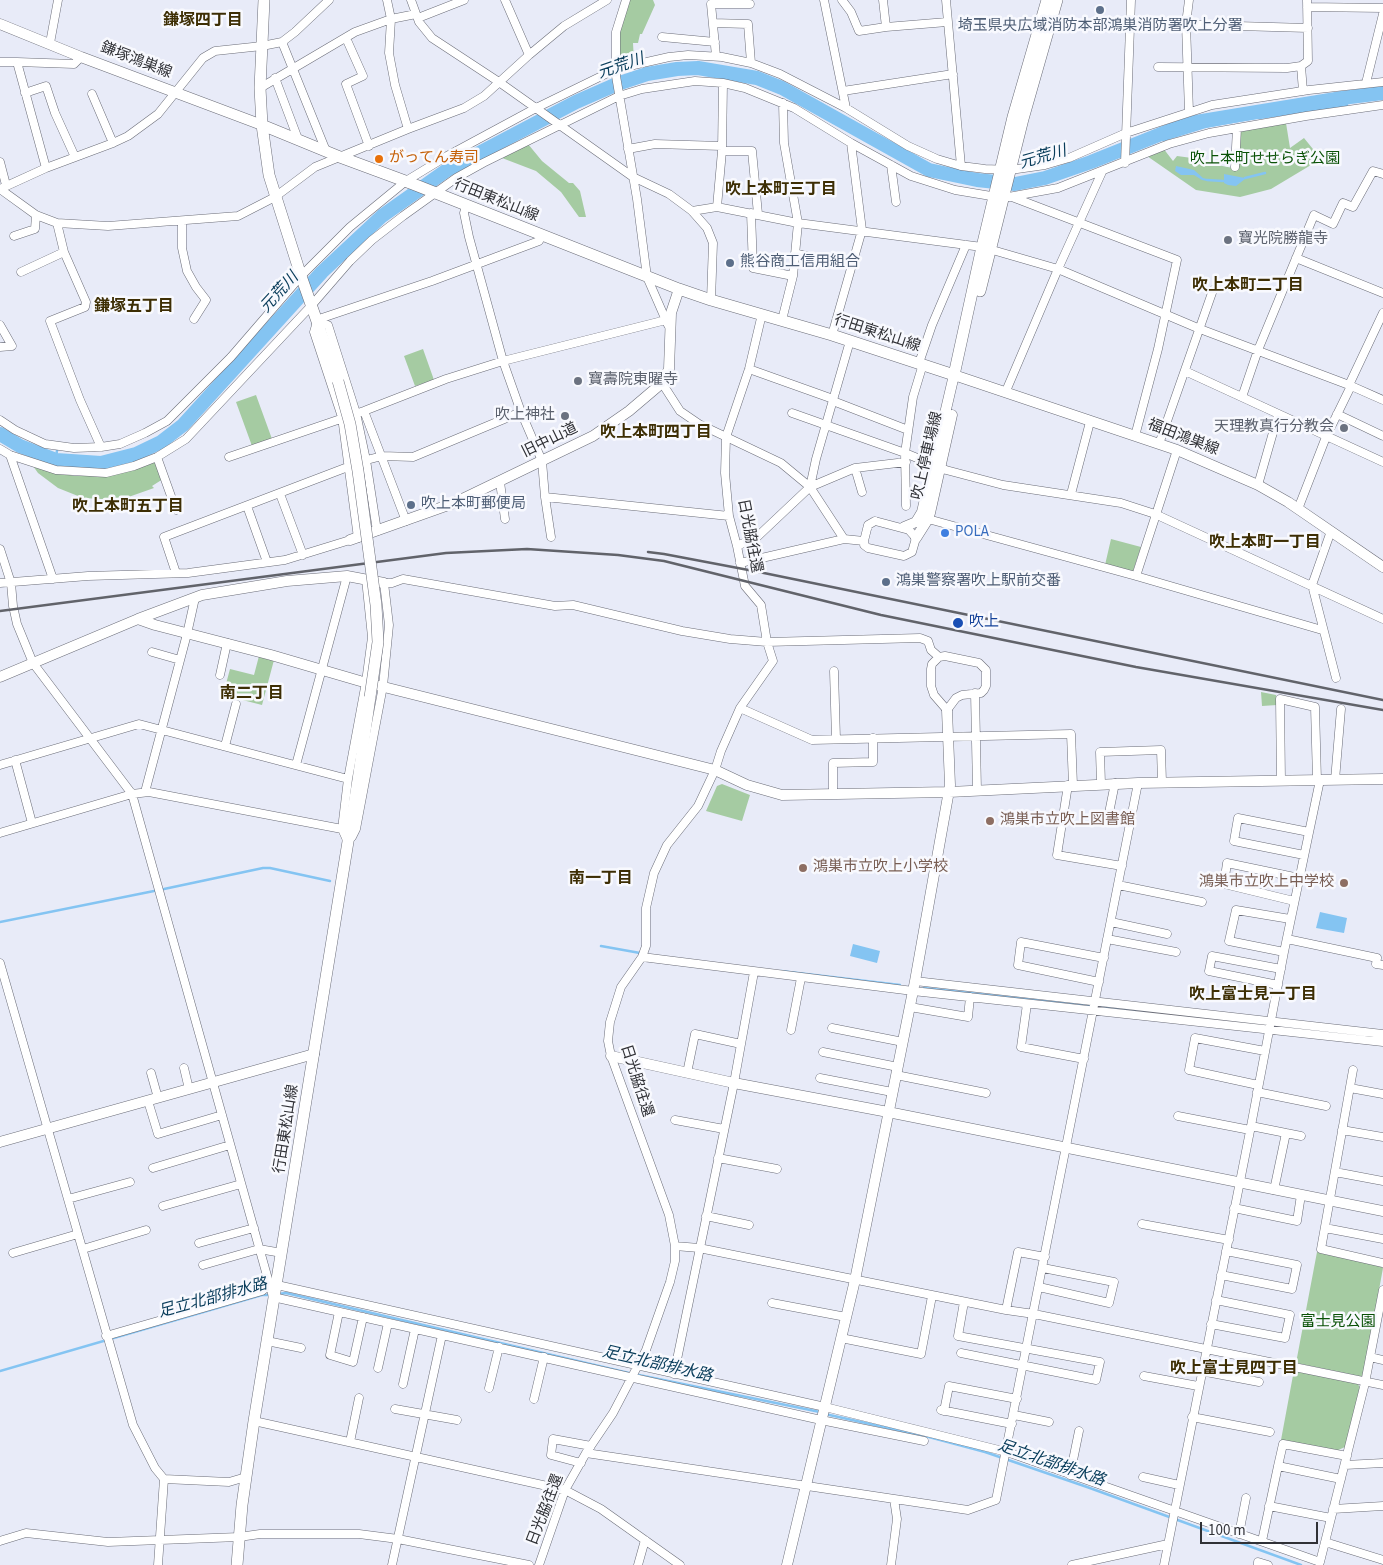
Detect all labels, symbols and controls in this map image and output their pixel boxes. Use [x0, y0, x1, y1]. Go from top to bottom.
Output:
marker: 埼玉県央広域消防本部鴻巣消防署吹上分署 [1094, 4, 1106, 16]
district label: 鎌塚四丁目 [163, 11, 243, 31]
place label: 埼玉県央広域消防本部鴻巣消防署吹上分署 [958, 18, 1242, 36]
street label: 鎌塚鴻巣線 [98, 39, 174, 83]
water label: 元荒川 [595, 50, 647, 84]
water label: 元荒川 [1017, 142, 1069, 174]
place label: がってん寿司 [389, 150, 479, 168]
park label: 吹上本町せせらぎ公園 [1190, 151, 1340, 169]
marker: がってん寿司 [373, 153, 385, 165]
street label: 行田東松山線 [451, 176, 541, 226]
district label: 吹上本町三丁目 [725, 180, 837, 200]
place label: 寶光院勝龍寺 [1238, 231, 1328, 249]
marker: 寶光院勝龍寺 [1222, 234, 1234, 246]
place label: 熊谷商工信用組合 [740, 254, 860, 272]
marker: 熊谷商工信用組合 [724, 257, 736, 269]
water label: 元荒川 [257, 269, 303, 317]
district label: 吹上本町二丁目 [1192, 276, 1304, 296]
district label: 鎌塚五丁目 [94, 297, 174, 317]
street label: 行田東松山線 [831, 312, 923, 356]
place label: 寶壽院東曜寺 [588, 372, 678, 390]
marker: 寶壽院東曜寺 [572, 375, 584, 387]
place label: 吹上神社 [495, 407, 555, 425]
marker: 吹上神社 [559, 410, 571, 422]
street label: 吹上停車場線 [909, 410, 947, 502]
street label: 福田鴻巣線 [1145, 416, 1221, 460]
place label: 天理教真行分教会 [1214, 419, 1334, 437]
street label: 旧中山道 [519, 420, 581, 462]
marker: 天理教真行分教会 [1338, 422, 1350, 434]
district label: 吹上本町四丁目 [600, 423, 712, 443]
place label: 吹上本町郵便局 [421, 496, 526, 514]
district label: 吹上本町五丁目 [72, 497, 184, 517]
street label: 日光脇往還 [733, 497, 765, 575]
marker: 吹上本町郵便局 [405, 499, 417, 511]
place label: POLA [955, 524, 989, 542]
marker: POLA [939, 527, 951, 539]
district label: 吹上本町一丁目 [1209, 533, 1321, 553]
place label: 鴻巣警察署吹上駅前交番 [896, 573, 1061, 591]
marker: 鴻巣警察署吹上駅前交番 [880, 576, 892, 588]
place label: 吹上 [969, 614, 999, 632]
marker: 吹上 [951, 616, 965, 630]
district label: 南二丁目 [220, 684, 284, 704]
place label: 鴻巣市立吹上図書館 [1000, 812, 1135, 830]
marker: 鴻巣市立吹上図書館 [984, 815, 996, 827]
place label: 鴻巣市立吹上小学校 [813, 859, 948, 877]
marker: 鴻巣市立吹上小学校 [797, 862, 809, 874]
district label: 南一丁目 [569, 869, 633, 889]
place label: 鴻巣市立吹上中学校 [1199, 874, 1334, 892]
marker: 鴻巣市立吹上中学校 [1338, 877, 1350, 889]
district label: 吹上富士見一丁目 [1189, 985, 1317, 1005]
street label: 日光脇往還 [616, 1043, 656, 1119]
street label: 行田東松山線 [271, 1083, 303, 1175]
water label: 足立北部排水路 [156, 1275, 270, 1323]
park label: 富士見公園 [1301, 1314, 1375, 1332]
water label: 足立北部排水路 [600, 1343, 714, 1387]
district label: 吹上富士見四丁目 [1170, 1359, 1298, 1379]
water label: 足立北部排水路 [995, 1437, 1107, 1491]
street label: 日光脇往還 [524, 1472, 568, 1548]
scale bar [1203, 1512, 1320, 1544]
text: 100 m [1208, 1520, 1246, 1541]

